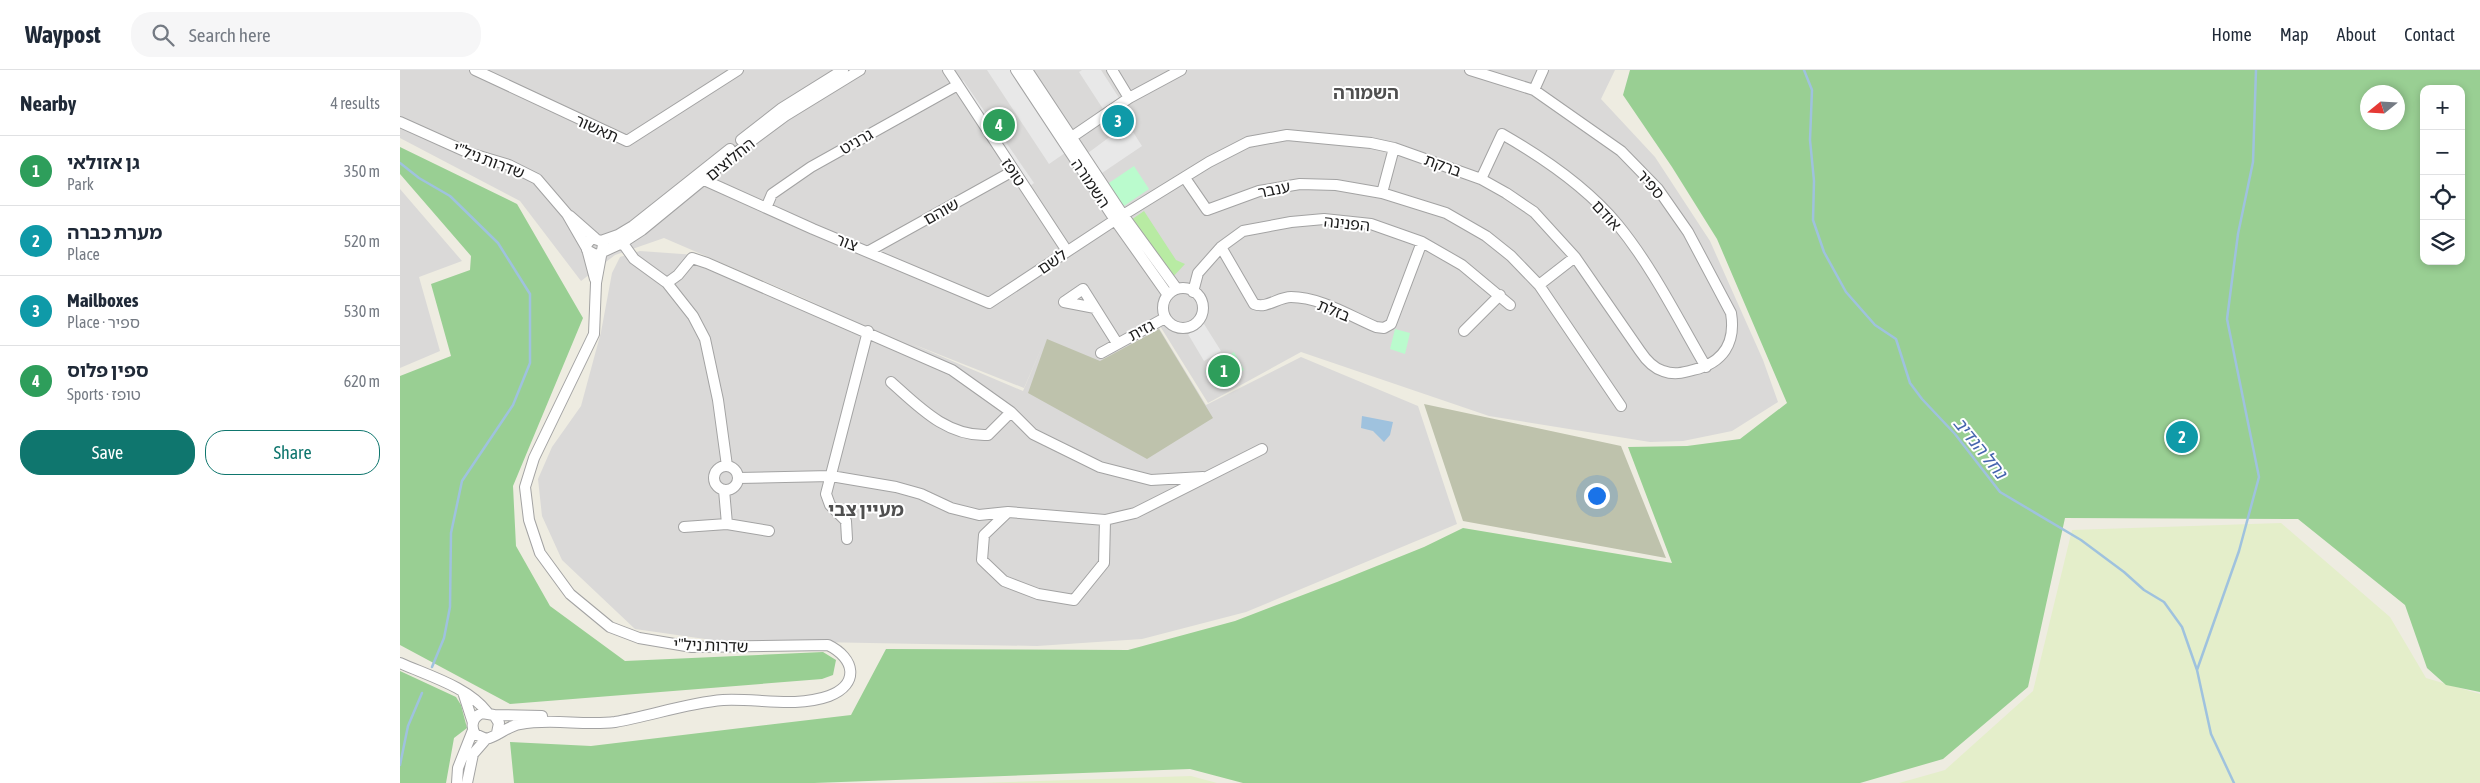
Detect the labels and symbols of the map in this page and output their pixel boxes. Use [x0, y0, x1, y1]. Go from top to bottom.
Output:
district label: השמורה [1333, 82, 1399, 103]
north arrow [2360, 85, 2405, 130]
pin: 3 [1102, 102, 1134, 140]
pin: 4 [983, 106, 1015, 144]
street label: תאשור [573, 111, 621, 145]
street label: גרניט [836, 124, 876, 158]
street label: החלוצים [702, 134, 758, 184]
street label: שדרות ניל"י [451, 138, 527, 182]
street label: ברקת [1422, 150, 1464, 180]
street label: טופז [998, 155, 1030, 189]
street label: השמורה [1068, 155, 1114, 211]
street label: ספיר [1634, 166, 1668, 202]
street label: ענבר [1256, 177, 1292, 201]
street label: שוהם [920, 194, 962, 228]
street label: אודם [1589, 196, 1625, 234]
street label: הפנינה [1323, 212, 1371, 234]
street label: צור [833, 230, 861, 254]
street label: לשם [1034, 245, 1070, 277]
street label: בזלת [1315, 295, 1353, 325]
street label: גזית [1125, 316, 1157, 344]
pin: 1 [1208, 352, 1240, 390]
water label: נחל הנדיב [1949, 413, 2012, 484]
pin: 2 [2166, 418, 2198, 456]
your location [1584, 483, 1610, 509]
district label: מעיין צבי [828, 498, 904, 520]
street label: שדרות ניל"י [673, 635, 749, 655]

